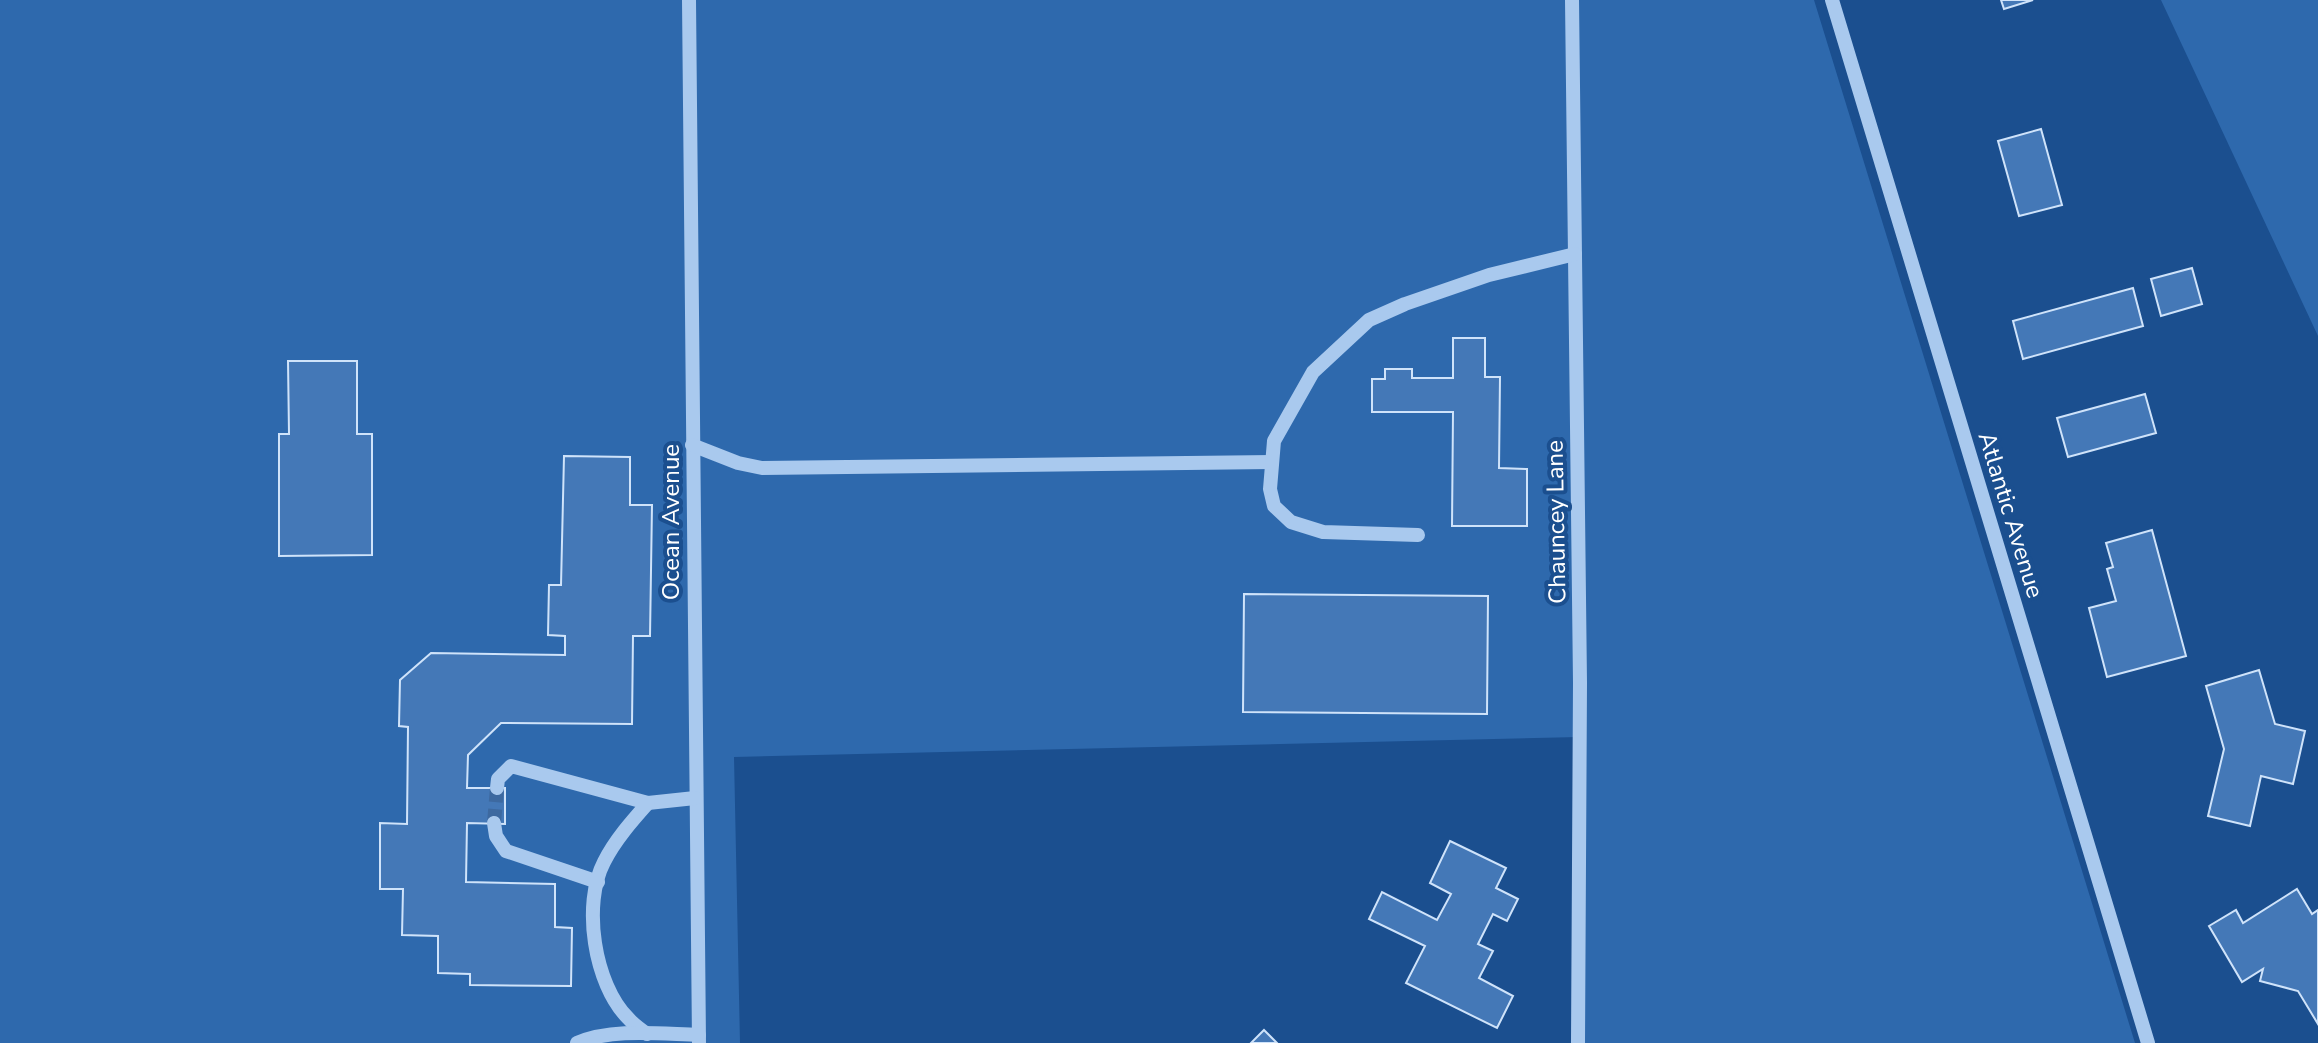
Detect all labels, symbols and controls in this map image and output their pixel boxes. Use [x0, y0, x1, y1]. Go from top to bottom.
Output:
street label: Atlantic Avenue [1971, 428, 2051, 602]
street label: Chauncey Lane [1539, 440, 1573, 604]
street label: Ocean Avenue [655, 444, 687, 600]

